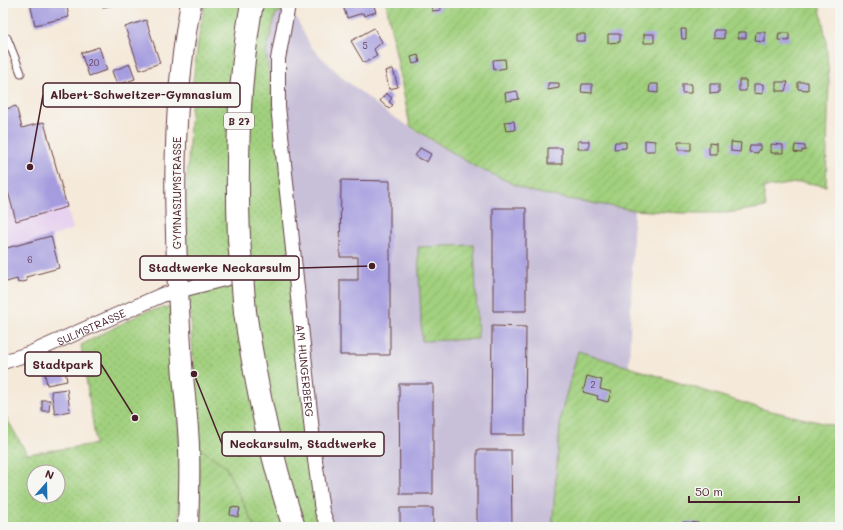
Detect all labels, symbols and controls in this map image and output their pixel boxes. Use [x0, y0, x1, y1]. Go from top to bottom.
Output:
house number: 5 [362, 40, 368, 51]
house number: 20 [89, 57, 100, 68]
callout: Albert-Schweitzer-Gymnasium [43, 83, 240, 107]
text: Albert-Schweitzer-Gymnasium [50, 86, 232, 102]
road number: B 27 [224, 113, 254, 129]
street label: GYMNASIUMSTRASSE [169, 137, 184, 249]
house number: 6 [27, 254, 33, 265]
callout: Stadtwerke Neckarsulm [140, 256, 299, 280]
text: Stadtwerke Neckarsulm [149, 259, 291, 275]
street label: SULMSTRASSE [54, 305, 128, 348]
street label: AM HUNGERBERG [293, 324, 318, 418]
callout: Stadtpark [25, 352, 101, 376]
text: Stadtpark [33, 356, 93, 372]
house number: 2 [590, 379, 596, 390]
callout: Neckarsulm, Stadtwerke [222, 432, 384, 456]
text: Neckarsulm, Stadtwerke [230, 435, 376, 451]
north arrow [26, 464, 66, 504]
text: N [43, 466, 56, 483]
scale bar [689, 478, 799, 504]
text: 50 m [695, 483, 723, 499]

